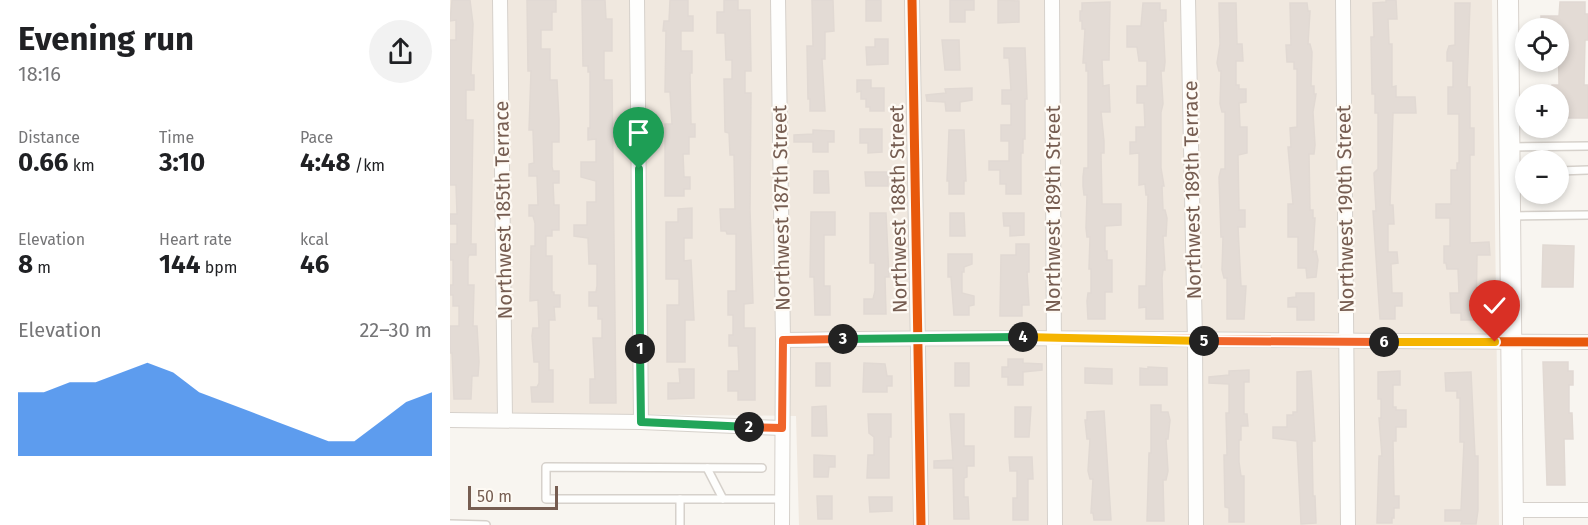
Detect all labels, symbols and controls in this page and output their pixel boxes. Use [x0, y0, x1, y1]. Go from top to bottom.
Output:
map controls [1515, 18, 1569, 204]
button: locate [1515, 18, 1569, 72]
text: Evening run [18, 19, 194, 59]
button: share [369, 20, 432, 83]
text: 18:16 [18, 62, 61, 86]
street label: Northwest 189th Terrace [1178, 80, 1206, 300]
button: + [1515, 84, 1569, 138]
street label: Northwest 185th Terrace [489, 100, 517, 320]
street label: Northwest 187th Street [767, 104, 795, 311]
street label: Northwest 188th Street [884, 104, 912, 313]
street label: Northwest 190th Street [1331, 104, 1359, 313]
street label: Northwest 189th Street [1041, 105, 1065, 313]
pin [613, 107, 664, 169]
icon: arrive [622, 116, 655, 149]
text: Distance [18, 128, 80, 147]
text: Time [159, 128, 194, 147]
text: Pace [300, 128, 333, 147]
text: 0.66 [18, 147, 69, 178]
text: 3:10 [159, 147, 205, 178]
text: 4:48 [300, 147, 351, 178]
button: − [1515, 150, 1569, 204]
text: km [69, 156, 95, 175]
text: /km [351, 156, 385, 175]
text: Elevation [18, 230, 85, 249]
text: Heart rate [159, 230, 232, 249]
text: kcal [300, 230, 329, 249]
text: 8 [18, 249, 33, 280]
text: 144 [159, 249, 200, 280]
text: 46 [300, 249, 329, 280]
text: m [33, 258, 51, 277]
text: bpm [200, 258, 237, 277]
pin [1469, 280, 1520, 342]
icon: check [1478, 289, 1511, 322]
text: Elevation [18, 318, 102, 342]
text: 22–30 m [359, 318, 432, 342]
pin: 4 [1008, 322, 1038, 352]
pin: 3 [828, 324, 858, 354]
pin: 5 [1189, 326, 1219, 356]
text: 4 [1018, 327, 1028, 346]
pin: 6 [1369, 327, 1399, 357]
text: 3 [839, 329, 847, 348]
text: 5 [1200, 331, 1208, 350]
text: 6 [1379, 332, 1389, 351]
pin: 1 [625, 334, 655, 364]
text: 1 [636, 339, 644, 358]
pin: 2 [734, 412, 764, 442]
text: 2 [745, 417, 753, 436]
scale bar [468, 483, 558, 510]
text: 50 m [477, 487, 512, 506]

